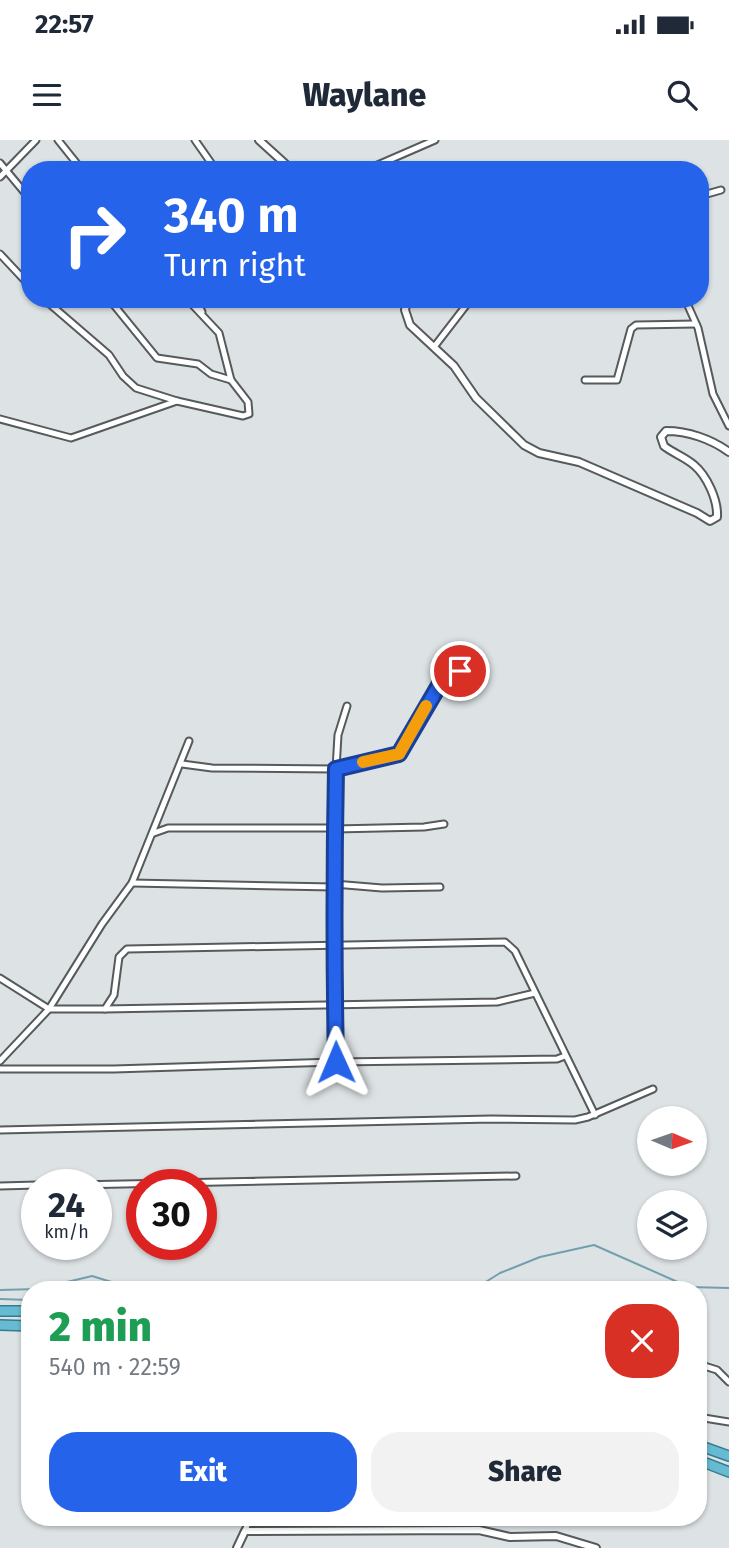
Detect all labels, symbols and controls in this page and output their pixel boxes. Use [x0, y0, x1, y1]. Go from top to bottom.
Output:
text: 22:57 [35, 9, 94, 40]
icon: menu [28, 76, 66, 114]
text: Waylane [303, 76, 426, 114]
icon: search [663, 76, 701, 114]
text: 340 m [164, 186, 299, 245]
icon: right [49, 189, 140, 280]
text: Turn right [164, 246, 306, 284]
pin [430, 641, 490, 701]
icon: arrive [441, 652, 479, 690]
position arrow [299, 1025, 373, 1099]
north arrow [637, 1106, 707, 1176]
map controls [637, 1106, 707, 1260]
speed limit sign: 30 [126, 1169, 217, 1260]
text: 24 [48, 1184, 85, 1226]
button: layers [637, 1190, 707, 1260]
text: km/h [44, 1221, 89, 1243]
text: 2 min [49, 1302, 152, 1352]
button: close [605, 1304, 679, 1378]
text: 540 m · 22:59 [49, 1353, 181, 1381]
button: Exit [49, 1432, 357, 1512]
button: Share [371, 1432, 679, 1512]

